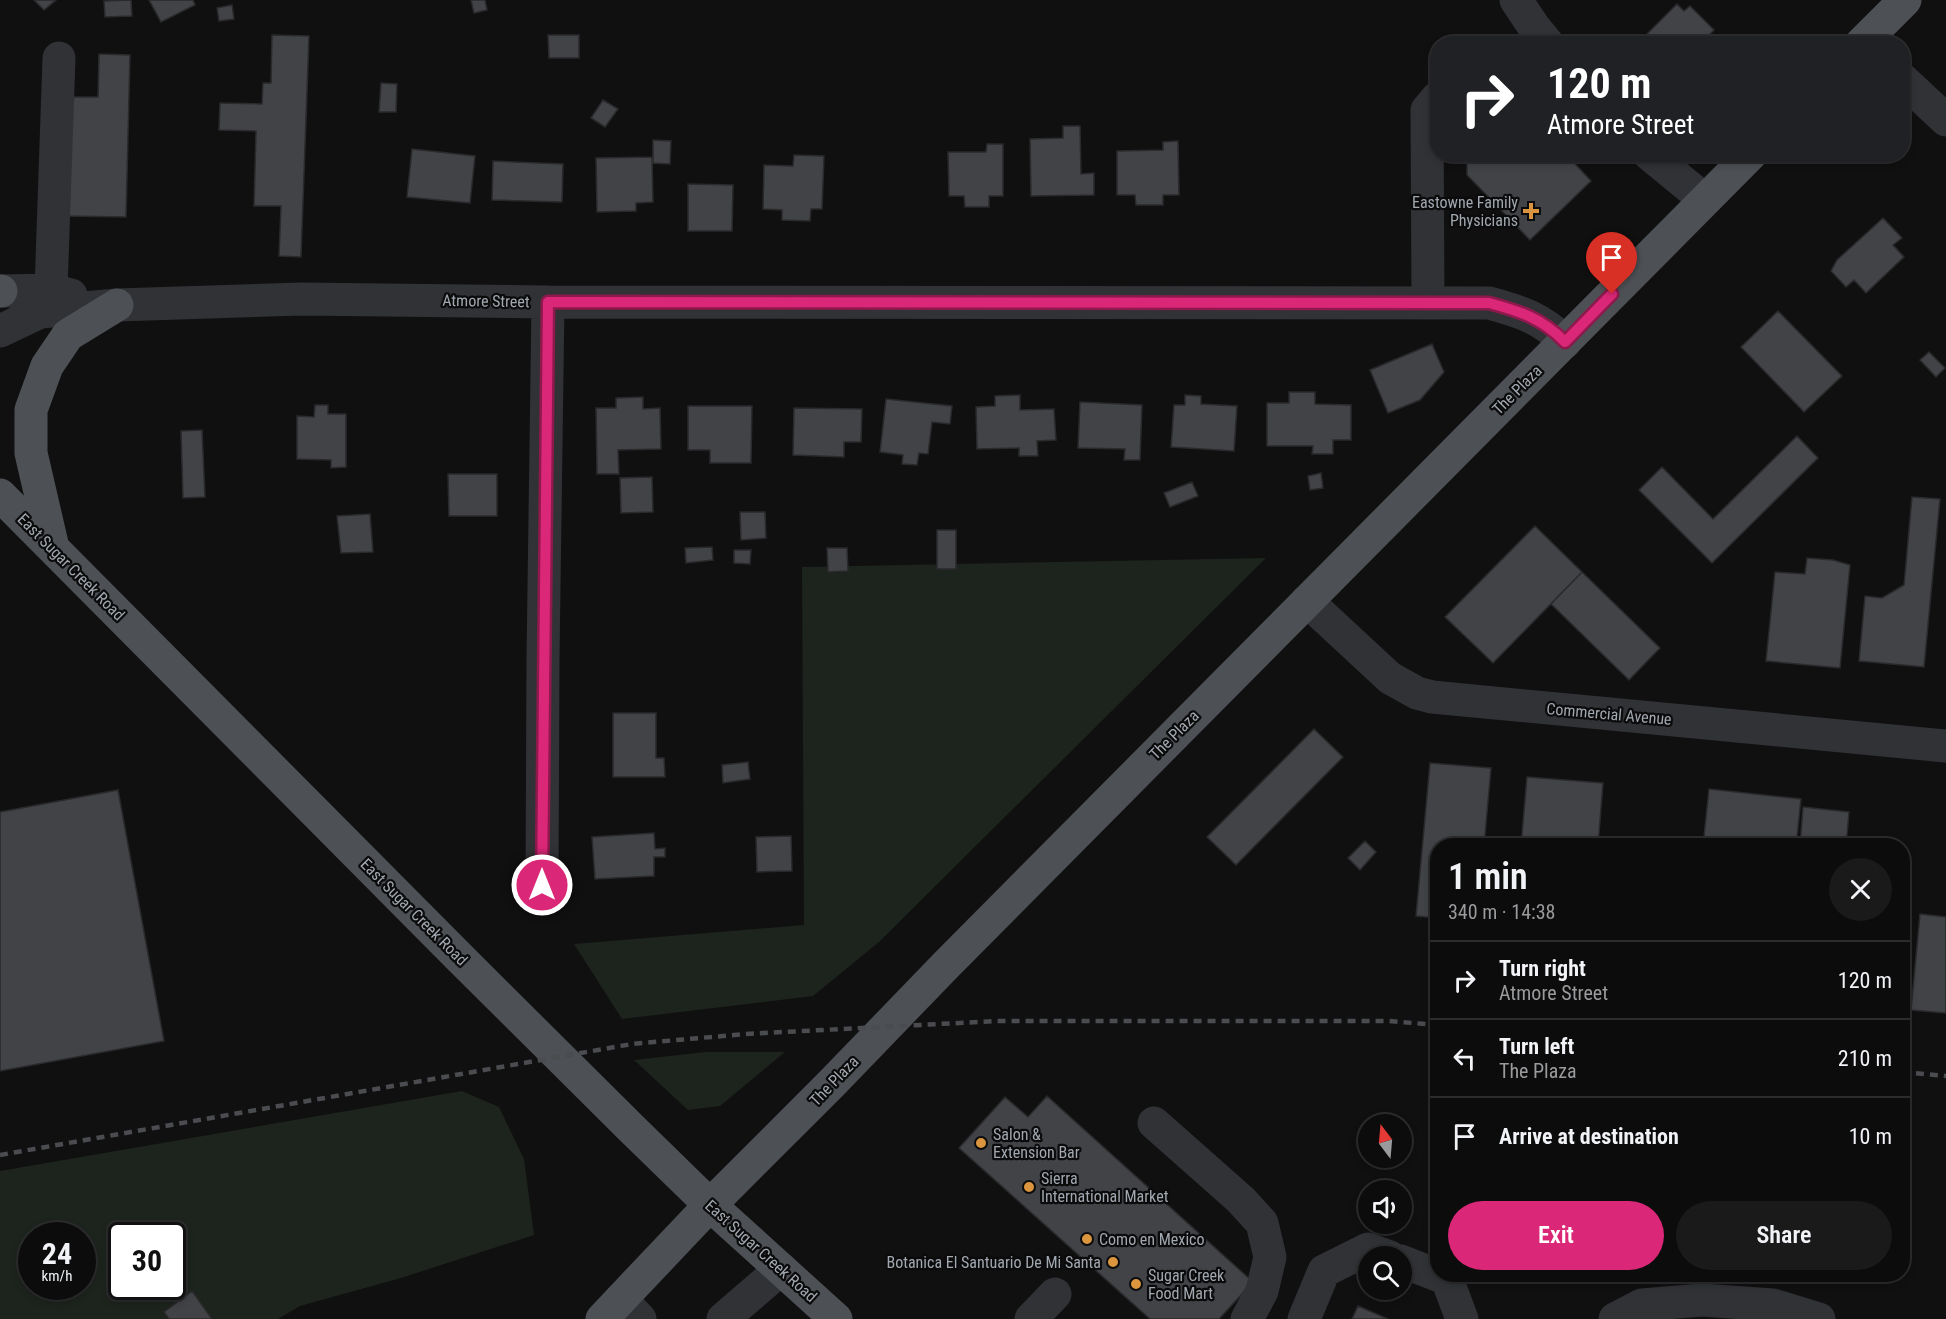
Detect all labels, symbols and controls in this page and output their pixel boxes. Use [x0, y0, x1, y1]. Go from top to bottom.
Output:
text: 120 m [1547, 59, 1652, 108]
icon: right [1448, 60, 1526, 138]
text: Atmore Street [1547, 109, 1694, 141]
place label: Eastowne Family Physicians [1412, 193, 1518, 230]
marker: Eastowne Family Physicians [1522, 202, 1540, 220]
pin [1586, 232, 1637, 294]
icon: arrive [1595, 241, 1628, 274]
street label: Atmore Street [442, 291, 530, 311]
street label: The Plaza [1488, 361, 1546, 419]
street label: East Sugar Creek Road [14, 510, 128, 624]
street label: Commercial Avenue [1546, 699, 1672, 729]
street label: The Plaza [1145, 706, 1203, 764]
position arrow [510, 853, 574, 917]
street label: East Sugar Creek Road [357, 855, 471, 969]
text: 1 min [1448, 856, 1528, 898]
button: close [1829, 858, 1892, 921]
text: 340 m · 14:38 [1448, 900, 1555, 924]
text: Turn right [1499, 956, 1586, 981]
icon: right [1448, 964, 1481, 997]
text: 120 m [1838, 968, 1892, 993]
text: Atmore Street [1499, 981, 1608, 1005]
text: Turn left [1499, 1034, 1574, 1059]
icon: left [1448, 1042, 1481, 1075]
text: 210 m [1838, 1046, 1892, 1071]
street label: The Plaza [806, 1052, 862, 1110]
text: The Plaza [1499, 1059, 1577, 1083]
north arrow [1358, 1114, 1412, 1168]
map controls [1358, 1114, 1412, 1300]
icon: arrive [1448, 1120, 1481, 1153]
text: Arrive at destination [1499, 1124, 1679, 1149]
text: 10 m [1849, 1124, 1892, 1149]
place label: Salon & Extension Bar [993, 1125, 1080, 1162]
marker: Salon & Extension Bar [974, 1136, 988, 1150]
place label: Sierra International Market [1041, 1169, 1169, 1206]
marker: Sierra International Market [1022, 1180, 1036, 1194]
button: sound [1358, 1180, 1412, 1234]
street label: East Sugar Creek Road [701, 1196, 821, 1306]
button: Exit [1448, 1201, 1664, 1270]
button: Share [1676, 1201, 1892, 1270]
speed limit sign: 30 [108, 1222, 186, 1300]
place label: Como en Mexico [1099, 1230, 1204, 1249]
marker: Como en Mexico [1080, 1232, 1094, 1246]
text: 24 [42, 1236, 72, 1271]
button: search [1358, 1246, 1412, 1300]
place label: Botanica El Santuario De Mi Santa [886, 1253, 1101, 1272]
marker: Botanica El Santuario De Mi Santa [1106, 1255, 1120, 1269]
place label: Sugar Creek Food Mart [1148, 1266, 1225, 1303]
text: km/h [42, 1267, 72, 1285]
marker: Sugar Creek Food Mart [1129, 1277, 1143, 1291]

